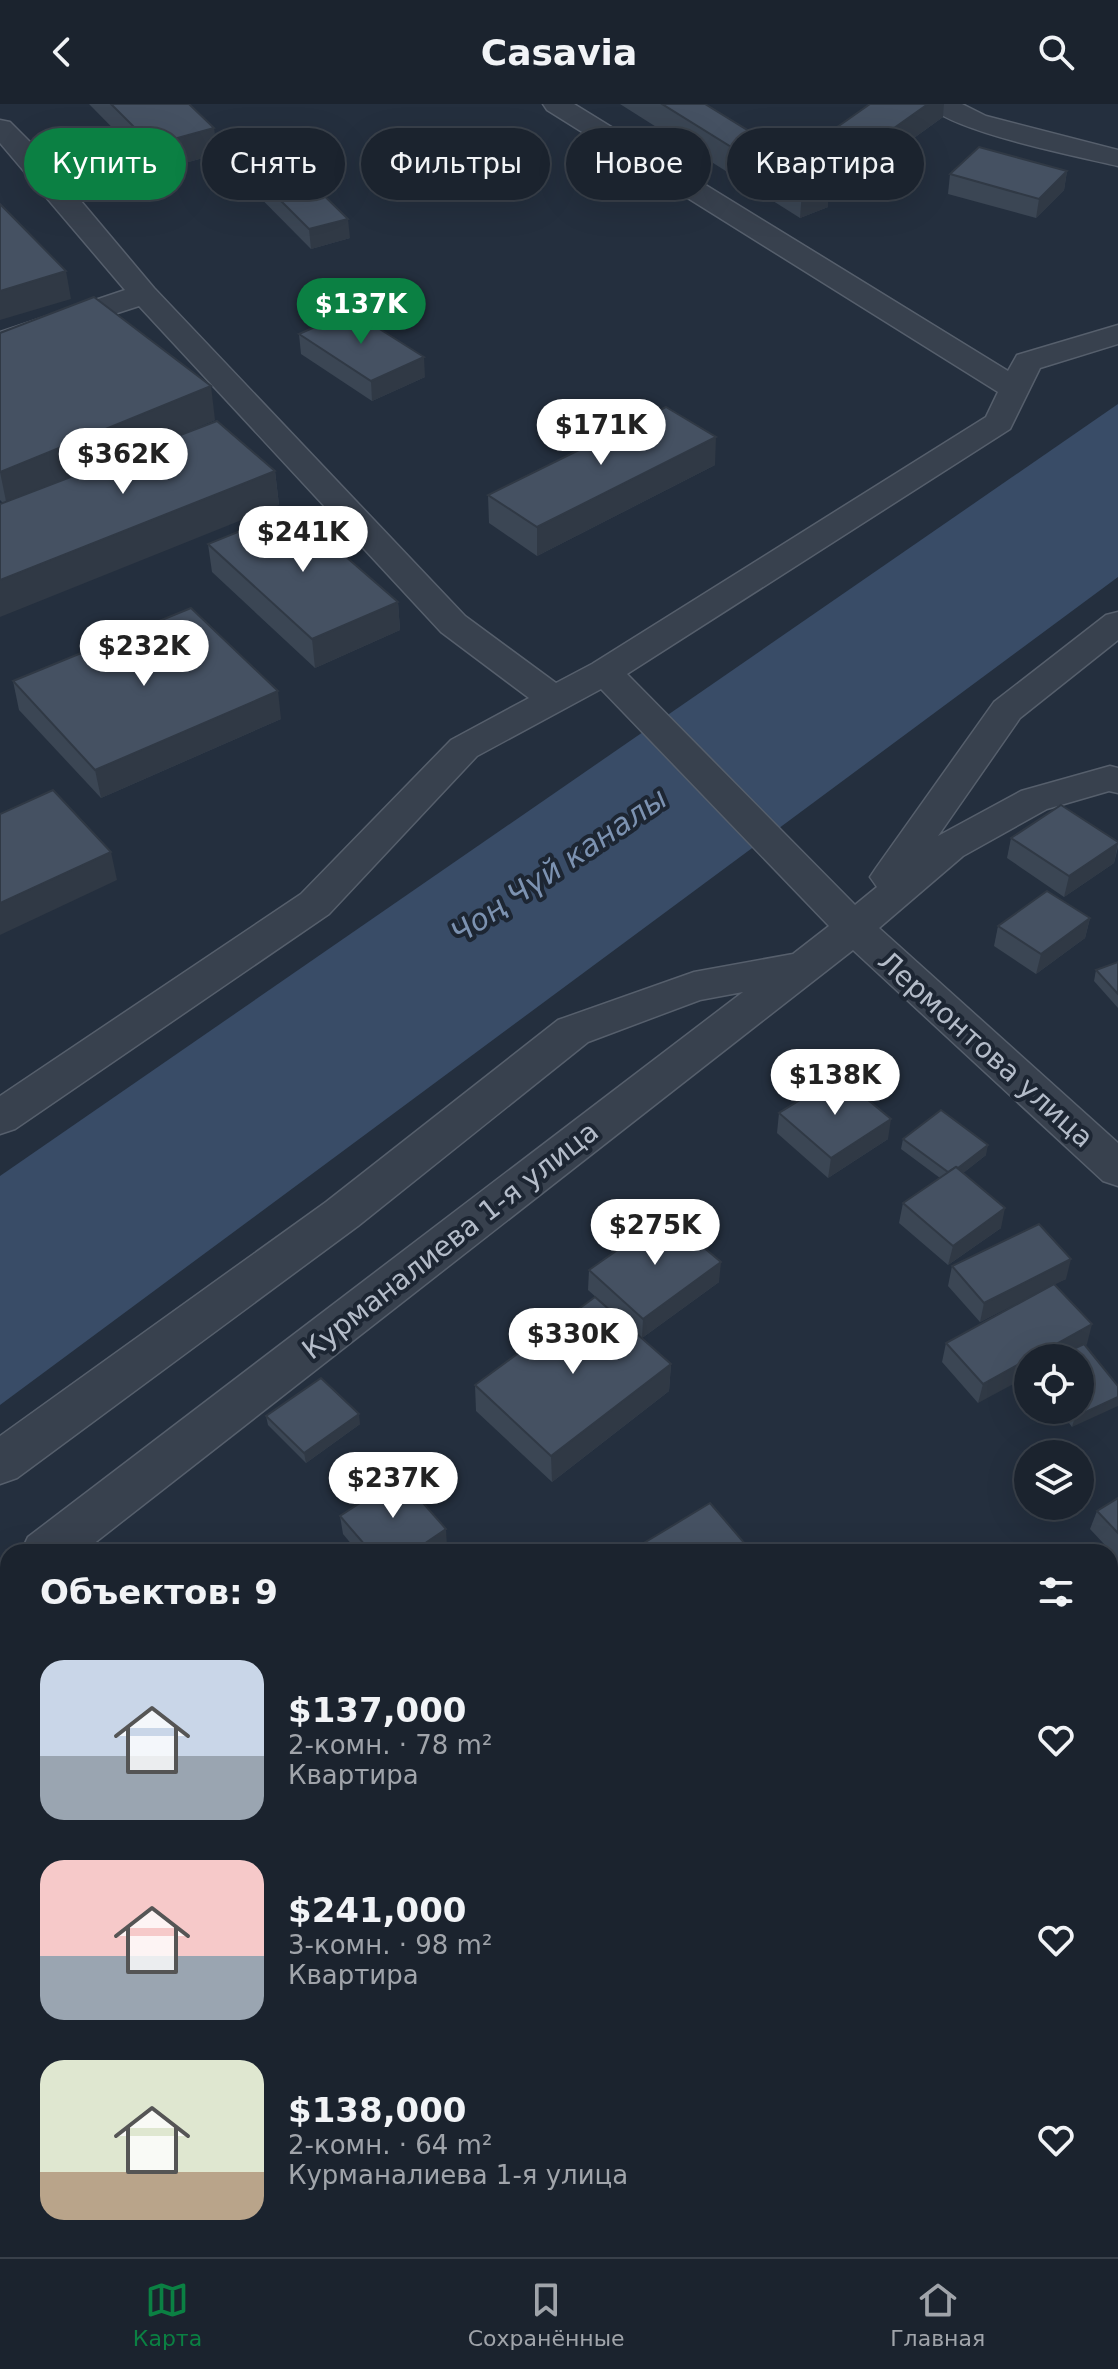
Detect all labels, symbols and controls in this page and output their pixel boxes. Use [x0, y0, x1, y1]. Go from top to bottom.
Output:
icon: back [40, 30, 84, 74]
icon: search [1034, 30, 1078, 74]
text: Casavia [481, 32, 637, 73]
chip: Купить [24, 128, 186, 200]
chip: Снять [202, 128, 345, 200]
chip: Фильтры [361, 128, 550, 200]
chip: Новое [566, 128, 711, 200]
chip: Квартира [727, 128, 924, 200]
pin: $137K [305, 278, 417, 346]
text: $137K [315, 289, 407, 319]
pin: $171K [545, 399, 657, 467]
text: $171K [555, 410, 647, 440]
pin: $362K [67, 428, 179, 496]
text: $362K [77, 439, 169, 469]
pin: $241K [247, 506, 359, 574]
text: $241K [257, 517, 349, 547]
pin: $232K [88, 620, 200, 688]
text: $232K [98, 631, 190, 661]
water label: Чоң Чүй каналы [444, 780, 673, 951]
street label: Лермонтова улица [872, 944, 1100, 1154]
pin: $138K [779, 1049, 891, 1117]
text: $138K [789, 1060, 881, 1090]
street label: Курманалиева 1-я улица [296, 1115, 605, 1366]
pin: $275K [599, 1199, 711, 1267]
text: $275K [609, 1210, 701, 1240]
pin: $330K [517, 1308, 629, 1376]
text: $330K [527, 1319, 619, 1349]
map controls [1014, 1344, 1094, 1520]
button: locate [1014, 1344, 1094, 1424]
button: layers [1014, 1440, 1094, 1520]
pin: $237K [337, 1452, 449, 1520]
text: $237K [347, 1463, 439, 1493]
icon: filters [1034, 1570, 1078, 1614]
text: Объектов: 9 [40, 1572, 278, 1612]
text: $137,000 [288, 1690, 467, 1730]
icon: home [104, 1692, 200, 1788]
icon: heart [1034, 1718, 1078, 1762]
text: 2-комн. · 78 m² [288, 1730, 492, 1760]
text: Квартира [288, 1760, 419, 1790]
text: $241,000 [288, 1890, 467, 1930]
icon: home [104, 1892, 200, 1988]
icon: heart [1034, 1918, 1078, 1962]
text: 3-комн. · 98 m² [288, 1930, 492, 1960]
text: Квартира [288, 1960, 419, 1990]
text: $138,000 [288, 2090, 467, 2130]
icon: home [104, 2092, 200, 2188]
icon: heart [1034, 2118, 1078, 2162]
text: 2-комн. · 64 m² [288, 2130, 492, 2160]
text: Курманалиева 1-я улица [288, 2160, 628, 2190]
tab: Карта [133, 2278, 202, 2351]
tab: Сохранённые [468, 2278, 625, 2351]
tab: Главная [890, 2278, 985, 2351]

